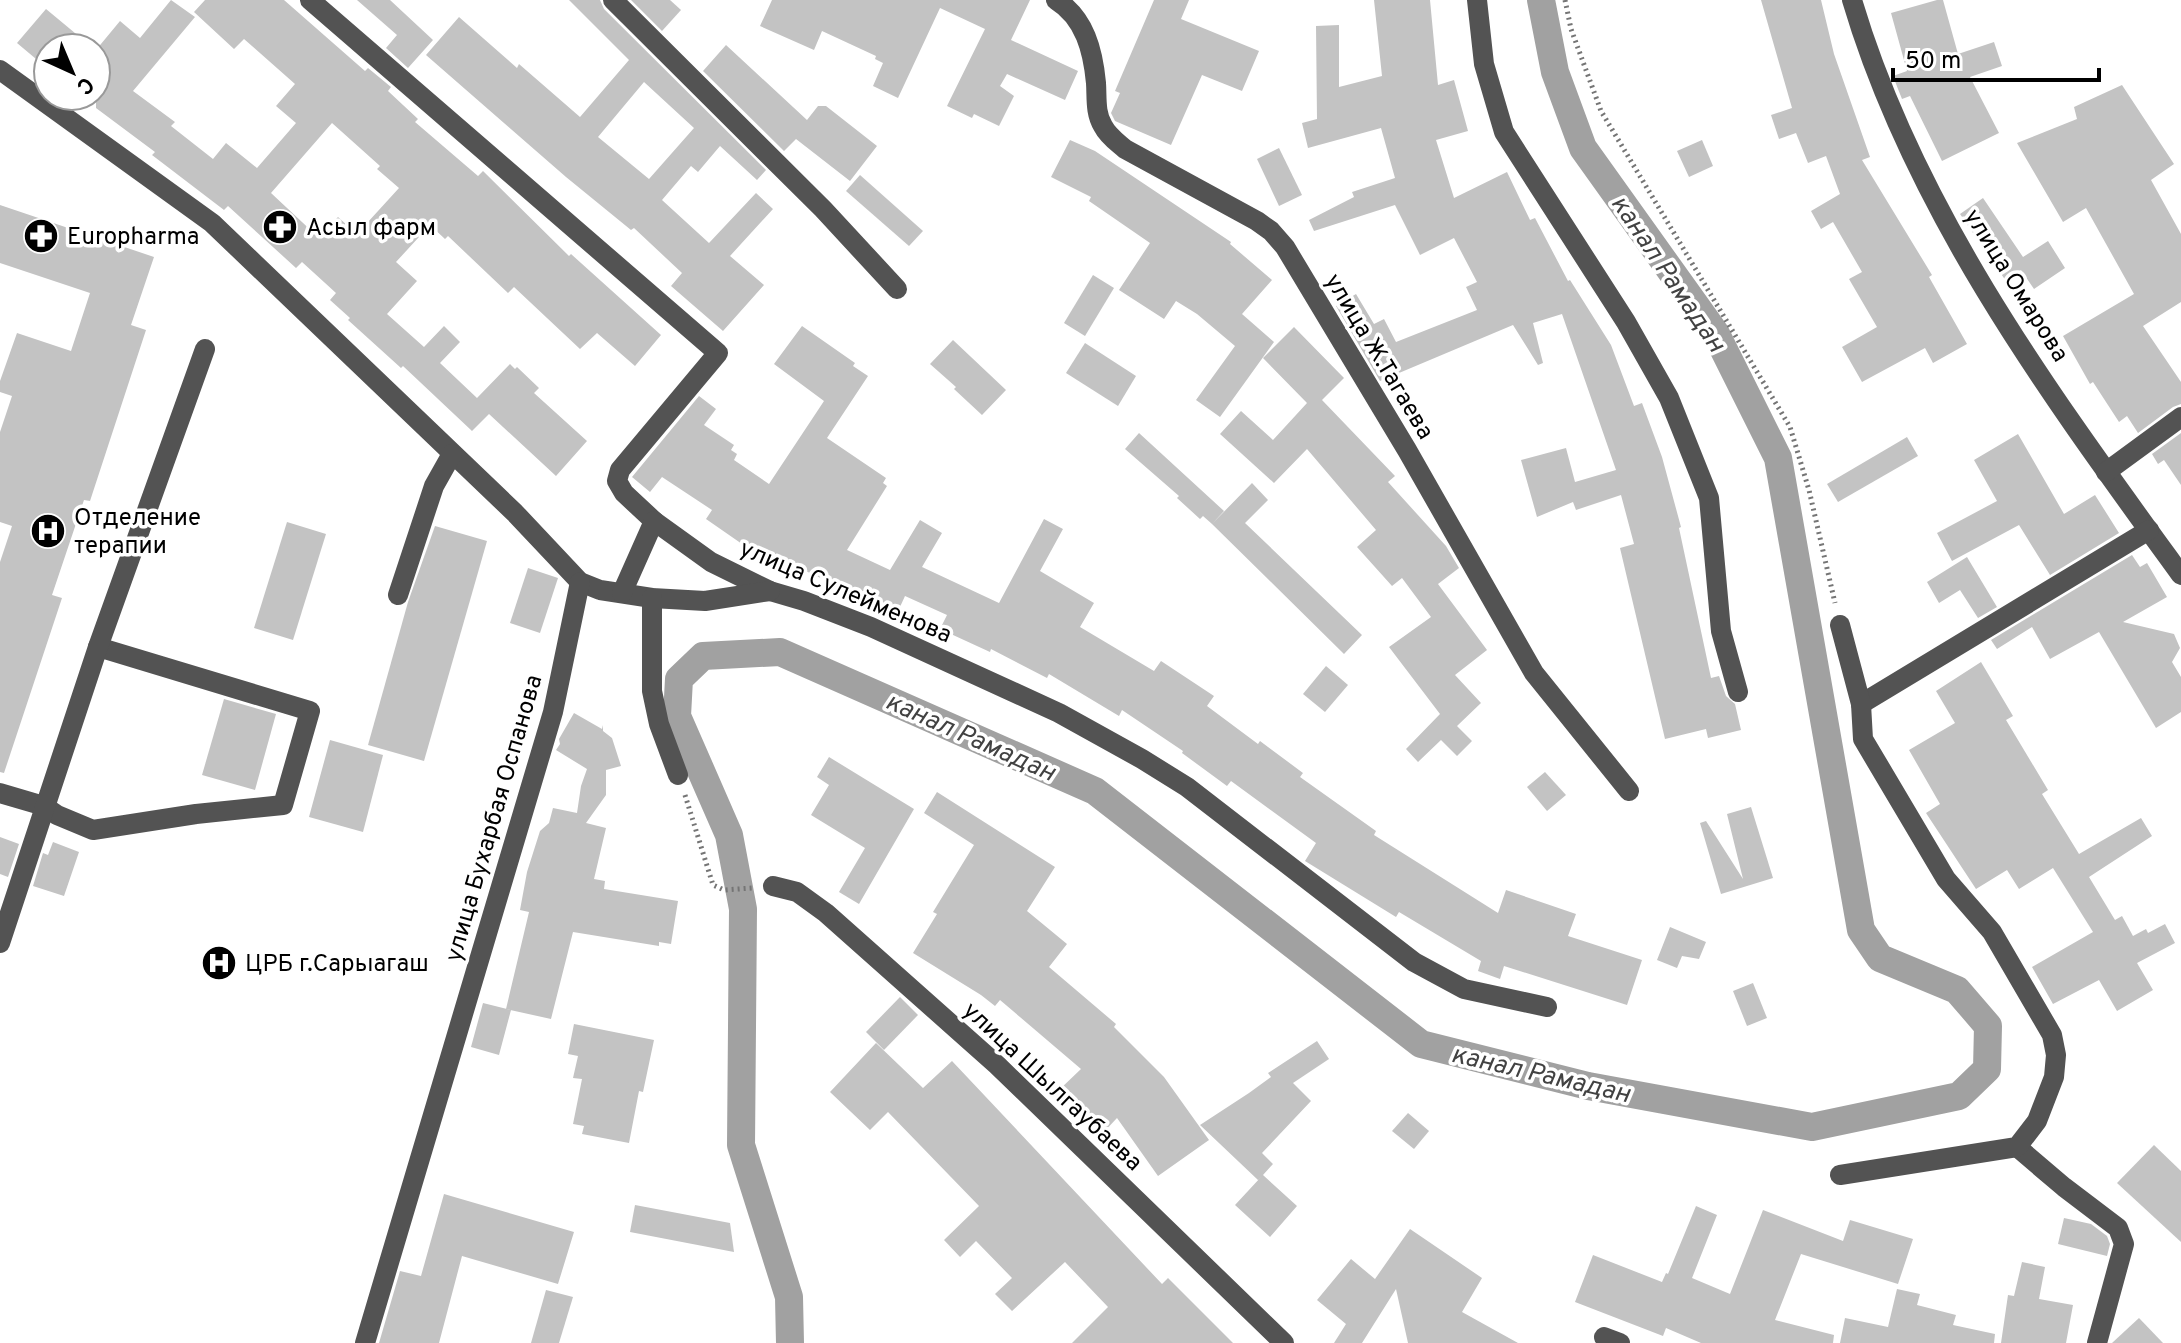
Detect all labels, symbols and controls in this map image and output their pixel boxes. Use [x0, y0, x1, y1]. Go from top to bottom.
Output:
north arrow [32, 32, 112, 112]
scale bar [1893, 32, 2099, 82]
text: 50 m [1905, 47, 1961, 77]
text: С [70, 70, 99, 99]
water label: канал Рамадан [1602, 189, 1732, 360]
street label: улица Омарова [1956, 204, 2074, 368]
pharmacy icon: Асыл фарм [261, 208, 299, 246]
place label: Асыл фарм [306, 214, 436, 244]
pharmacy icon: Europharma [22, 217, 60, 255]
place label: Europharma [67, 223, 199, 253]
street label: улица Ж.Тагаева [1317, 269, 1440, 445]
place label: Отделение терапии [74, 504, 201, 562]
hospital icon: Отделение терапии [29, 512, 67, 550]
street label: улица Сулейменова [735, 535, 956, 651]
street label: улица Бухарбая Оспанова [440, 672, 550, 966]
water label: канал Рамадан [880, 686, 1061, 791]
hospital icon: ЦРБ г.Сарыагаш [200, 944, 238, 982]
place label: ЦРБ г.Сарыагаш [245, 950, 429, 980]
street label: улица Шылгаубаева [956, 996, 1148, 1179]
water label: канал Рамадан [1448, 1039, 1634, 1112]

